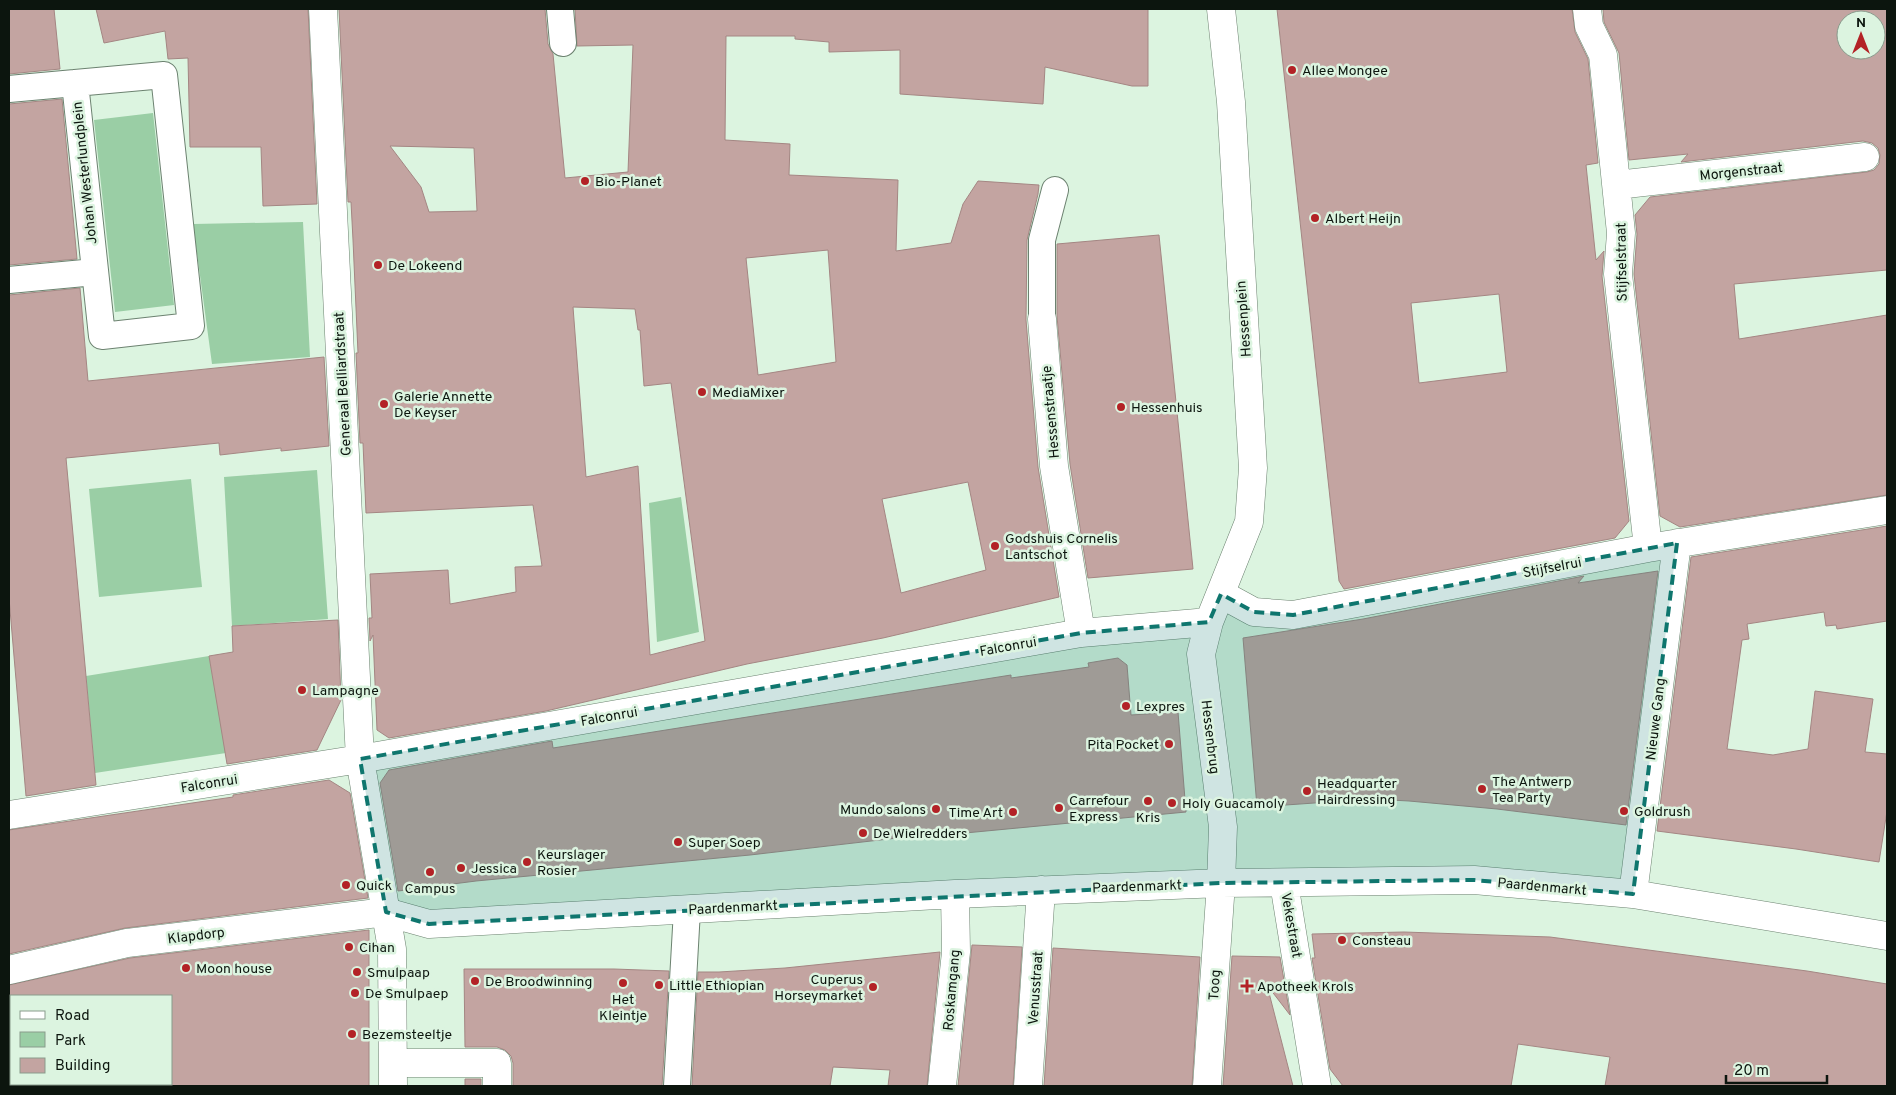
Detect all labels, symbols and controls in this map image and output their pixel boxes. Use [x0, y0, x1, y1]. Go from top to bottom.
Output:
north arrow [1836, 10, 1886, 60]
text: N [1856, 15, 1866, 32]
place label: Allee Mongee [1302, 63, 1388, 80]
marker: Allee Mongee [1286, 64, 1298, 76]
street label: Johan Westerlundplein [70, 101, 101, 245]
street label: Morgenstraat [1699, 160, 1784, 185]
place label: Bio-Planet [595, 174, 662, 191]
marker: Bio-Planet [579, 175, 591, 187]
place label: Albert Heijn [1325, 211, 1401, 228]
marker: Albert Heijn [1309, 212, 1321, 224]
street label: Stijfselstraat [1613, 222, 1632, 302]
place label: De Lokeend [388, 258, 462, 275]
marker: De Lokeend [372, 259, 384, 271]
street label: Hessenplein [1233, 280, 1256, 358]
street label: Generaal Belliardstraat [331, 311, 356, 456]
street label: Hessenstraatje [1039, 365, 1064, 459]
place label: MediaMixer [712, 385, 785, 402]
marker: MediaMixer [696, 386, 708, 398]
place label: Galerie Annette De Keyser [394, 389, 492, 422]
marker: Galerie Annette De Keyser [378, 398, 390, 410]
place label: Hessenhuis [1131, 400, 1203, 417]
marker: Hessenhuis [1115, 401, 1127, 413]
place label: Godshuis Cornelis Lantschot [1005, 531, 1118, 564]
marker: Godshuis Cornelis Lantschot [989, 540, 1001, 552]
street label: Stijfselrui [1521, 554, 1583, 582]
street label: Falconrui [978, 634, 1038, 661]
street label: Nieuwe Gang [1643, 677, 1670, 761]
place label: Lampagne [312, 683, 379, 700]
marker: Lampagne [296, 684, 308, 696]
place label: Lexpres [1136, 699, 1185, 716]
street label: Hessenbrug [1197, 699, 1222, 775]
marker: Lexpres [1120, 700, 1132, 712]
street label: Falconrui [579, 704, 639, 731]
place label: Pita Pocket [1087, 737, 1159, 754]
marker: Pita Pocket [1163, 738, 1175, 750]
street label: Falconrui [180, 772, 239, 797]
place label: The Antwerp Tea Party [1492, 774, 1572, 807]
place label: Headquarter Hairdressing [1317, 776, 1398, 809]
marker: The Antwerp Tea Party [1476, 783, 1488, 795]
marker: Headquarter Hairdressing [1301, 785, 1313, 797]
place label: Carrefour Express [1069, 793, 1129, 826]
marker: Kris [1142, 795, 1154, 807]
place label: Holy Guacamoly [1182, 796, 1285, 813]
marker: Holy Guacamoly [1166, 797, 1178, 809]
place label: Mundo salons [840, 802, 926, 819]
marker: Carrefour Express [1053, 802, 1065, 814]
marker: Mundo salons [930, 803, 942, 815]
place label: Goldrush [1634, 804, 1691, 821]
place label: Time Art [948, 805, 1003, 822]
marker: Goldrush [1618, 805, 1630, 817]
marker: Time Art [1007, 806, 1019, 818]
place label: Kris [1136, 810, 1160, 827]
place label: De Wielredders [873, 826, 968, 843]
marker: De Wielredders [857, 827, 869, 839]
place label: Super Soep [688, 835, 761, 852]
marker: Super Soep [672, 836, 684, 848]
place label: Keurslager Rosier [537, 847, 606, 880]
marker: Keurslager Rosier [521, 856, 533, 868]
place label: Jessica [471, 861, 517, 878]
marker: Jessica [455, 862, 467, 874]
marker: Campus [424, 866, 436, 878]
street label: Paardenmarkt [1496, 875, 1587, 900]
street label: Paardenmarkt [1092, 877, 1182, 898]
place label: Quick [356, 878, 392, 895]
marker: Quick [340, 879, 352, 891]
place label: Campus [404, 881, 456, 898]
street label: Vekestraat [1276, 891, 1305, 959]
street label: Paardenmarkt [688, 898, 778, 919]
street label: Klapdorp [167, 925, 226, 948]
place label: Consteau [1352, 933, 1411, 950]
marker: Consteau [1336, 934, 1348, 946]
place label: Cihan [359, 940, 395, 957]
marker: Cihan [343, 941, 355, 953]
street label: Roskamgang [940, 949, 965, 1031]
street label: Venusstraat [1025, 951, 1048, 1026]
place label: Moon house [196, 961, 272, 978]
marker: Moon house [180, 962, 192, 974]
place label: Smulpaap [367, 965, 430, 982]
marker: Smulpaap [351, 966, 363, 978]
street label: Toog [1206, 969, 1225, 1001]
place label: Cuperus Horseymarket [774, 972, 863, 1005]
place label: De Broodwinning [485, 974, 593, 991]
marker: De Broodwinning [469, 975, 481, 987]
marker: Het Kleintje [617, 977, 629, 989]
place label: Little Ethiopian [669, 978, 764, 995]
marker: Little Ethiopian [653, 979, 665, 991]
place label: Apotheek Krols [1257, 979, 1354, 996]
marker: Apotheek Krols [1241, 980, 1253, 992]
marker: Cuperus Horseymarket [867, 981, 879, 993]
place label: De Smulpaep [365, 986, 448, 1003]
marker: De Smulpaep [349, 987, 361, 999]
place label: Het Kleintje [599, 992, 647, 1025]
legend [10, 995, 172, 1085]
text: Road [55, 1007, 90, 1026]
place label: Bezemsteeltje [362, 1027, 452, 1044]
marker: Bezemsteeltje [346, 1028, 358, 1040]
text: Park [55, 1032, 86, 1051]
scale bar [1726, 1052, 1827, 1084]
text: Building [55, 1057, 110, 1076]
text: 20 m [1734, 1062, 1769, 1081]

